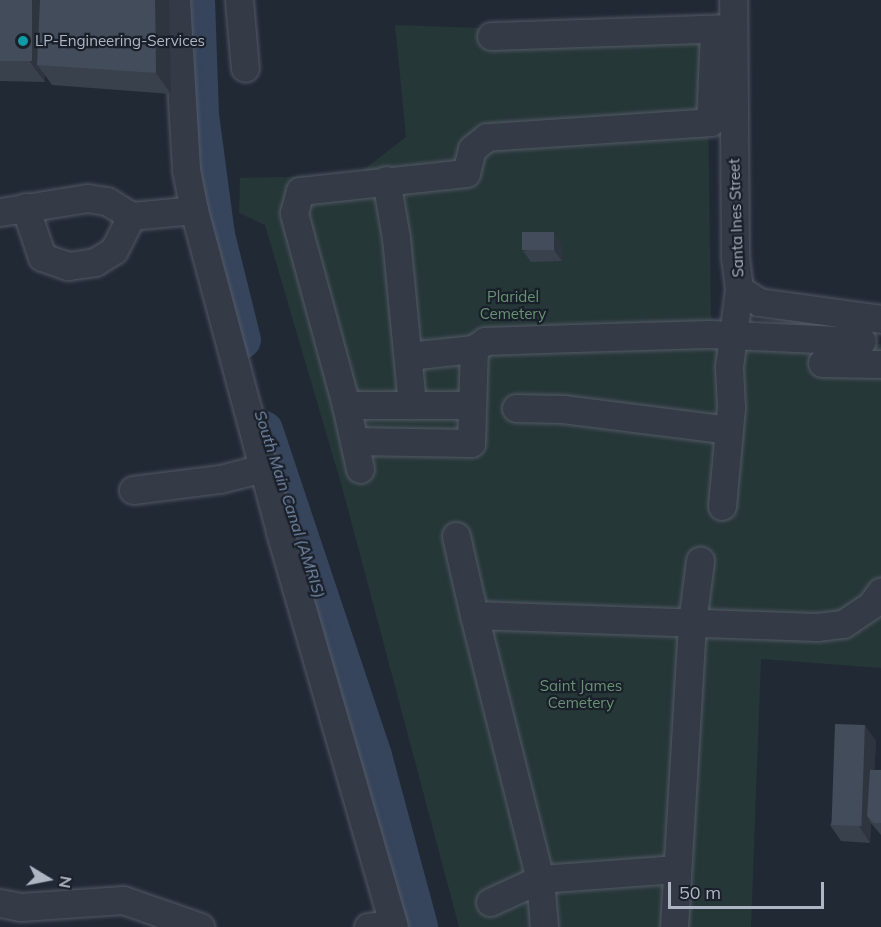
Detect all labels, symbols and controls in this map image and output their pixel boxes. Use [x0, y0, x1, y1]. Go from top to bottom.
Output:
place label: LP-Engineering-Services [35, 32, 205, 50]
marker: LP-Engineering-Services [16, 34, 30, 48]
street label: Santa Ines Street [725, 158, 747, 278]
park label: Plaridel Cemetery [480, 287, 546, 322]
water label: South Main Canal (AMRIS) [251, 408, 329, 600]
park label: Saint James Cemetery [540, 676, 622, 711]
north arrow [18, 849, 78, 909]
scale bar [671, 870, 827, 908]
text: N [55, 874, 77, 890]
text: 50 m [679, 881, 721, 904]

